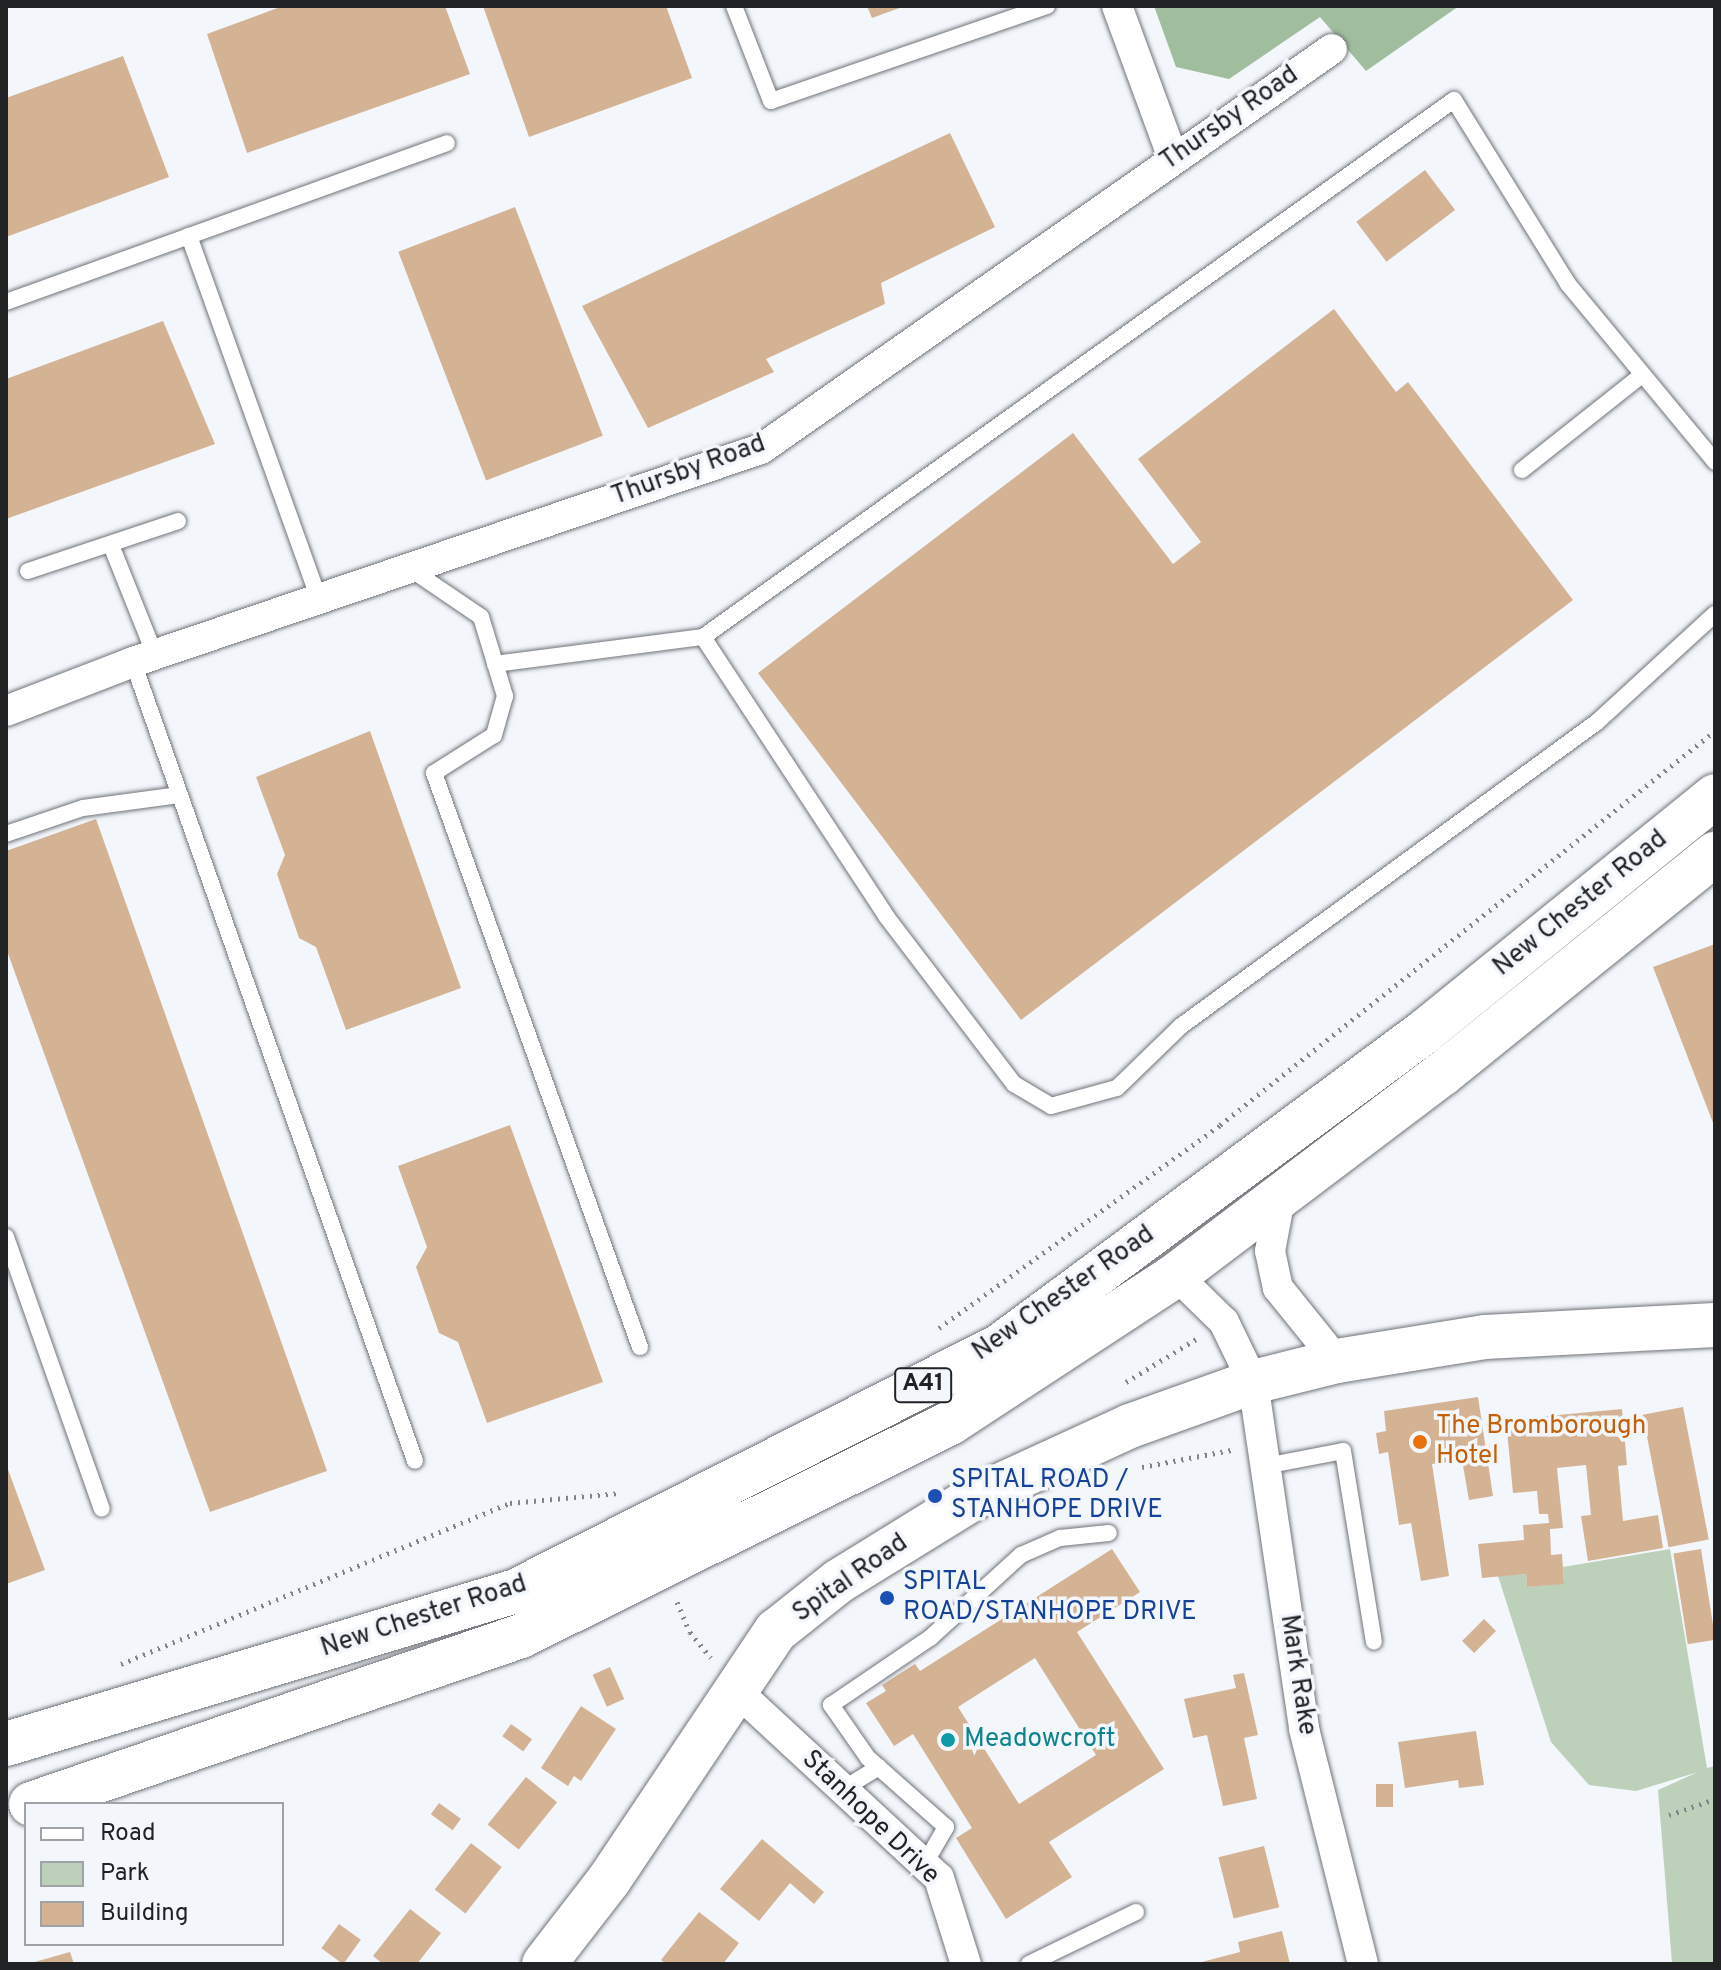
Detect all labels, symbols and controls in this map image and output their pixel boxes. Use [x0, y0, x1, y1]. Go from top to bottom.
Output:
street label: Thursby Road [1155, 60, 1305, 178]
street label: Thursby Road [608, 429, 770, 513]
street label: New Chester Road [1488, 824, 1674, 984]
street label: New Chester Road [967, 1220, 1161, 1368]
road number: A41 [893, 1365, 953, 1405]
place label: The Bromborough Hotel [1436, 1411, 1646, 1472]
marker: The Bromborough Hotel [1411, 1433, 1429, 1451]
place label: SPITAL ROAD / STANHOPE DRIVE [951, 1465, 1163, 1526]
marker: SPITAL ROAD / STANHOPE DRIVE [926, 1487, 944, 1505]
street label: Spital Road [787, 1528, 915, 1630]
place label: SPITAL ROAD/STANHOPE DRIVE [903, 1567, 1197, 1628]
street label: New Chester Road [317, 1569, 531, 1665]
marker: SPITAL ROAD/STANHOPE DRIVE [878, 1589, 896, 1607]
street label: Mark Rake [1272, 1612, 1322, 1738]
place label: Meadowcroft [964, 1724, 1116, 1756]
marker: Meadowcroft [939, 1731, 957, 1749]
street label: Stanhope Drive [795, 1744, 945, 1892]
legend [24, 1802, 284, 1946]
text: Road [100, 1819, 156, 1849]
text: Park [100, 1859, 150, 1889]
text: Building [100, 1899, 189, 1929]

